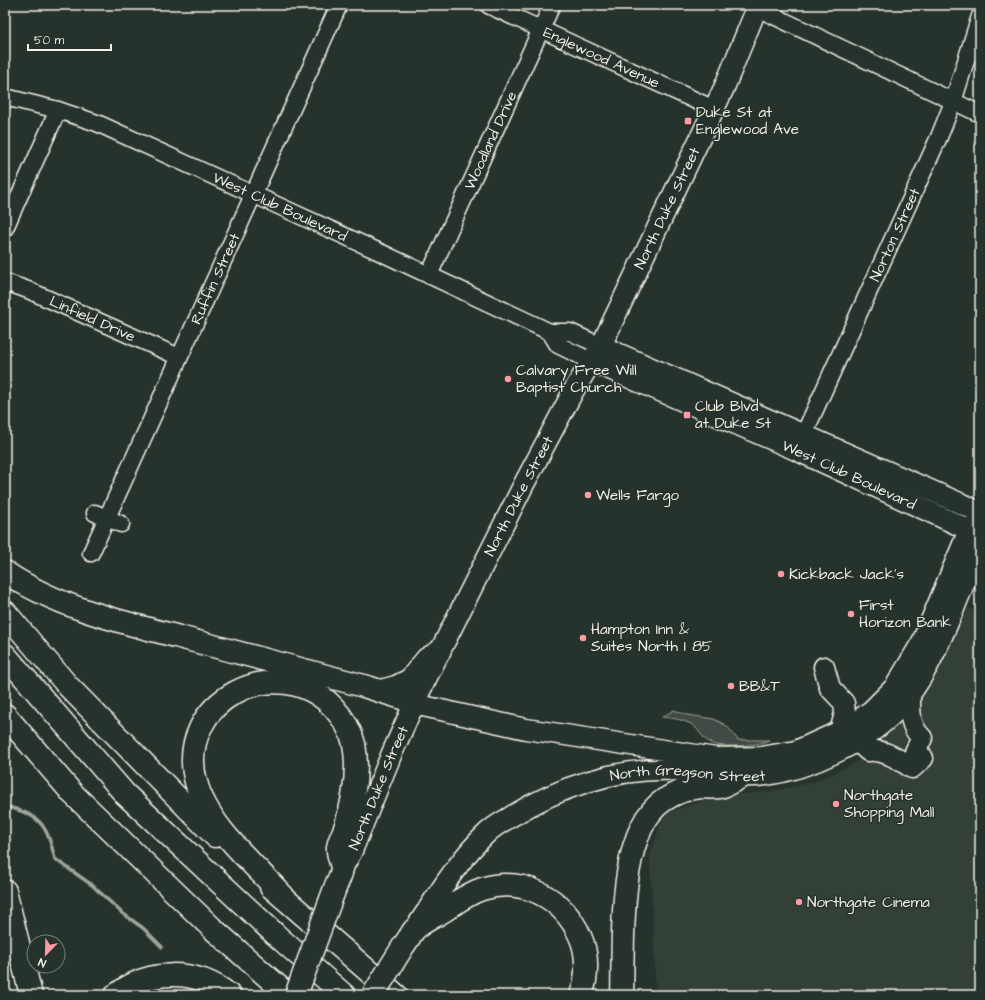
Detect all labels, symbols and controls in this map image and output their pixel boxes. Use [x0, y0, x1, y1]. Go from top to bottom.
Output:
street label: Englewood Avenue [540, 22, 663, 94]
scale bar [28, 26, 111, 52]
text: 50 m [34, 32, 65, 49]
street label: Woodland Drive [459, 88, 522, 193]
place label: Duke St at Englewood Ave [696, 102, 799, 141]
marker: Duke St at Englewood Ave [683, 116, 693, 126]
street label: North Duke Street [629, 144, 705, 273]
street label: West Club Boulevard [209, 167, 351, 247]
street label: Norton Street [865, 185, 925, 285]
street label: Ruffin Street [186, 230, 245, 328]
street label: Linfield Drive [46, 291, 139, 347]
place label: Calvary Free Will Baptist Church [516, 360, 637, 398]
marker: Calvary Free Will Baptist Church [503, 374, 513, 384]
place label: Club Blvd at Duke St [695, 396, 771, 434]
marker: Club Blvd at Duke St [682, 410, 692, 420]
street label: North Duke Street [479, 432, 559, 560]
street label: West Club Boulevard [779, 435, 920, 515]
place label: Wells Fargo [596, 485, 680, 507]
marker: Wells Fargo [583, 490, 593, 500]
place label: Kickback Jack's [789, 564, 905, 585]
marker: Kickback Jack's [776, 569, 786, 579]
place label: First Horizon Bank [859, 595, 951, 633]
marker: First Horizon Bank [846, 609, 856, 619]
place label: Hampton Inn & Suites North I 85 [591, 619, 713, 657]
marker: Hampton Inn & Suites North I 85 [578, 633, 588, 643]
place label: BB&T [739, 676, 780, 697]
marker: BB&T [726, 681, 736, 691]
street label: North Duke Street [344, 723, 414, 853]
street label: North Gregson Street [608, 760, 766, 787]
place label: Northgate Shopping Mall [844, 785, 934, 824]
marker: Northgate Shopping Mall [831, 799, 841, 809]
place label: Northgate Cinema [807, 892, 930, 914]
marker: Northgate Cinema [794, 897, 804, 907]
north arrow [26, 934, 66, 974]
text: N [36, 954, 48, 971]

